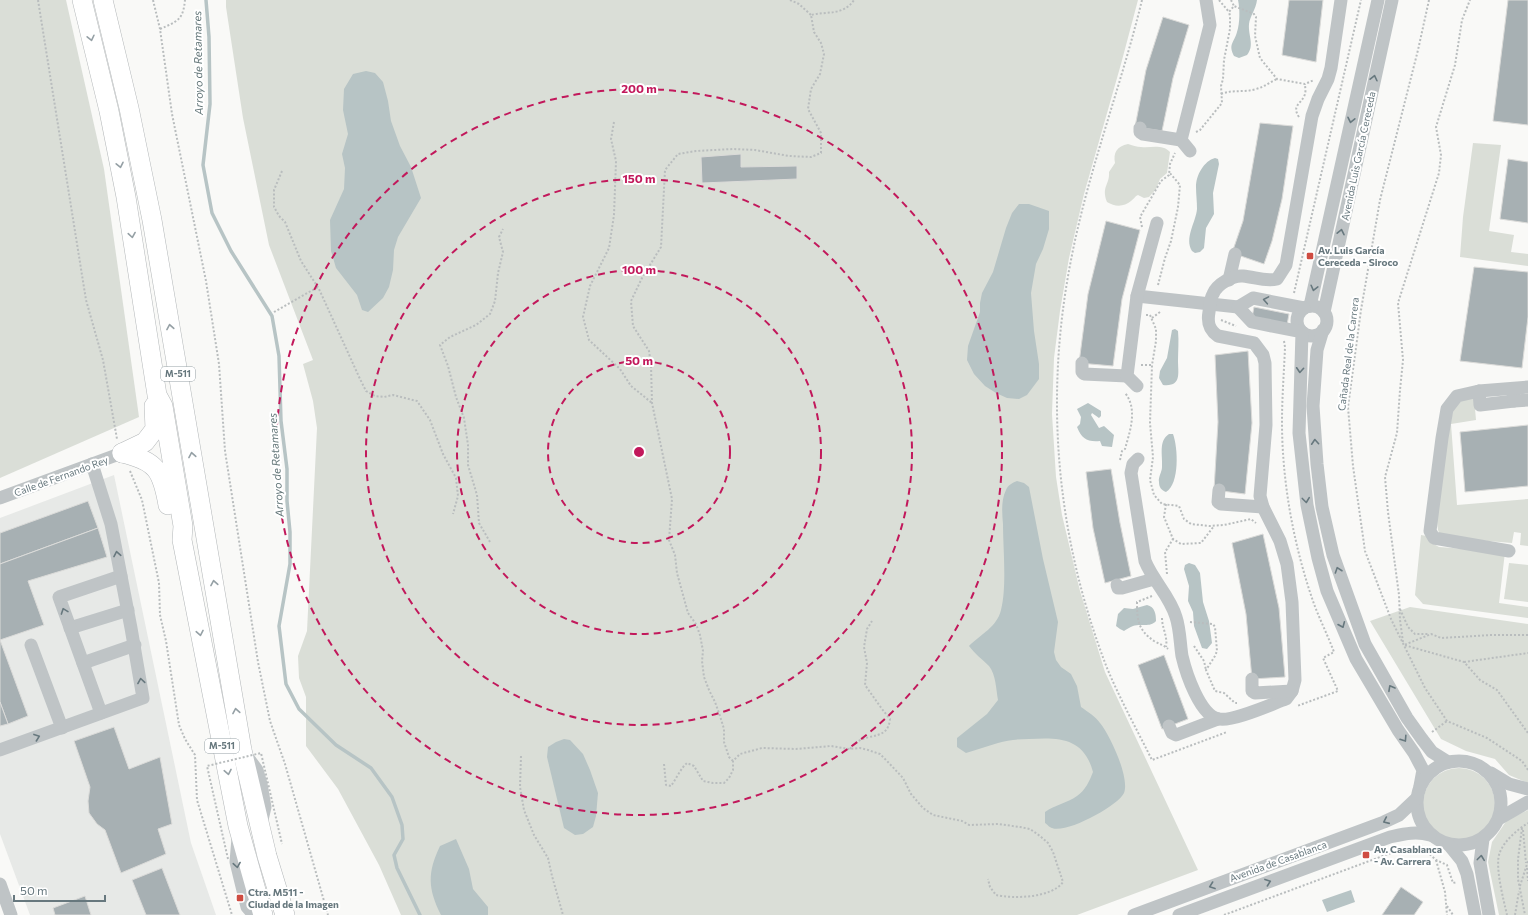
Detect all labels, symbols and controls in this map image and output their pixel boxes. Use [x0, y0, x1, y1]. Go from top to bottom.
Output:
water label: Arroyo de Retamares [190, 11, 205, 116]
one-way arrow [87, 35, 95, 41]
one-way arrow [1370, 75, 1378, 81]
text: 200 m [621, 81, 657, 95]
street label: Avenida Luis García Cereceda [1338, 90, 1378, 222]
one-way arrow [1347, 117, 1355, 123]
one-way arrow [115, 162, 123, 168]
text: 150 m [622, 171, 656, 185]
one-way arrow [1337, 229, 1345, 236]
one-way arrow [127, 232, 136, 239]
place label: Av. Luis García Cereceda - Siroco [1318, 244, 1398, 268]
marker: Av. Luis García Cereceda - Siroco [1305, 251, 1315, 261]
text: 100 m [622, 262, 656, 276]
one-way arrow [1310, 284, 1319, 291]
one-way arrow [1263, 297, 1269, 305]
street label: Cañada Real de la Carrera [1335, 297, 1361, 411]
one-way arrow [166, 324, 175, 330]
text: 50 m [625, 353, 653, 367]
road number: M-511 [161, 367, 195, 381]
one-way arrow [1296, 367, 1305, 374]
water label: Arroyo de Retamares [265, 413, 286, 518]
one-way arrow [1311, 439, 1320, 445]
centre of rings [632, 445, 646, 459]
one-way arrow [188, 452, 197, 458]
street label: Calle de Fernando Rey [12, 453, 110, 499]
one-way arrow [1302, 497, 1311, 503]
one-way arrow [113, 551, 121, 557]
one-way arrow [1334, 567, 1343, 574]
one-way arrow [210, 580, 219, 586]
one-way arrow [60, 608, 68, 615]
one-way arrow [1337, 621, 1345, 628]
one-way arrow [195, 630, 204, 637]
one-way arrow [137, 678, 146, 685]
one-way arrow [1388, 685, 1395, 693]
one-way arrow [232, 708, 240, 714]
one-way arrow [33, 733, 40, 742]
one-way arrow [1399, 734, 1406, 741]
road number: M-511 [205, 739, 239, 753]
one-way arrow [223, 769, 231, 775]
one-way arrow [1382, 816, 1389, 824]
street label: Avenida de Casablanca [1228, 838, 1328, 884]
place label: Av. Casablanca - Av. Carrera [1374, 843, 1442, 867]
marker: Av. Casablanca - Av. Carrera [1361, 850, 1371, 860]
one-way arrow [1476, 855, 1485, 861]
one-way arrow [232, 862, 241, 868]
scale bar [14, 877, 105, 903]
one-way arrow [1265, 879, 1272, 887]
one-way arrow [1208, 882, 1215, 890]
text: 50 m [20, 883, 48, 897]
place label: Ctra. M511 - Ciudad de la Imagen [248, 886, 339, 910]
marker: Ctra. M511 - Ciudad de la Imagen [235, 893, 245, 903]

